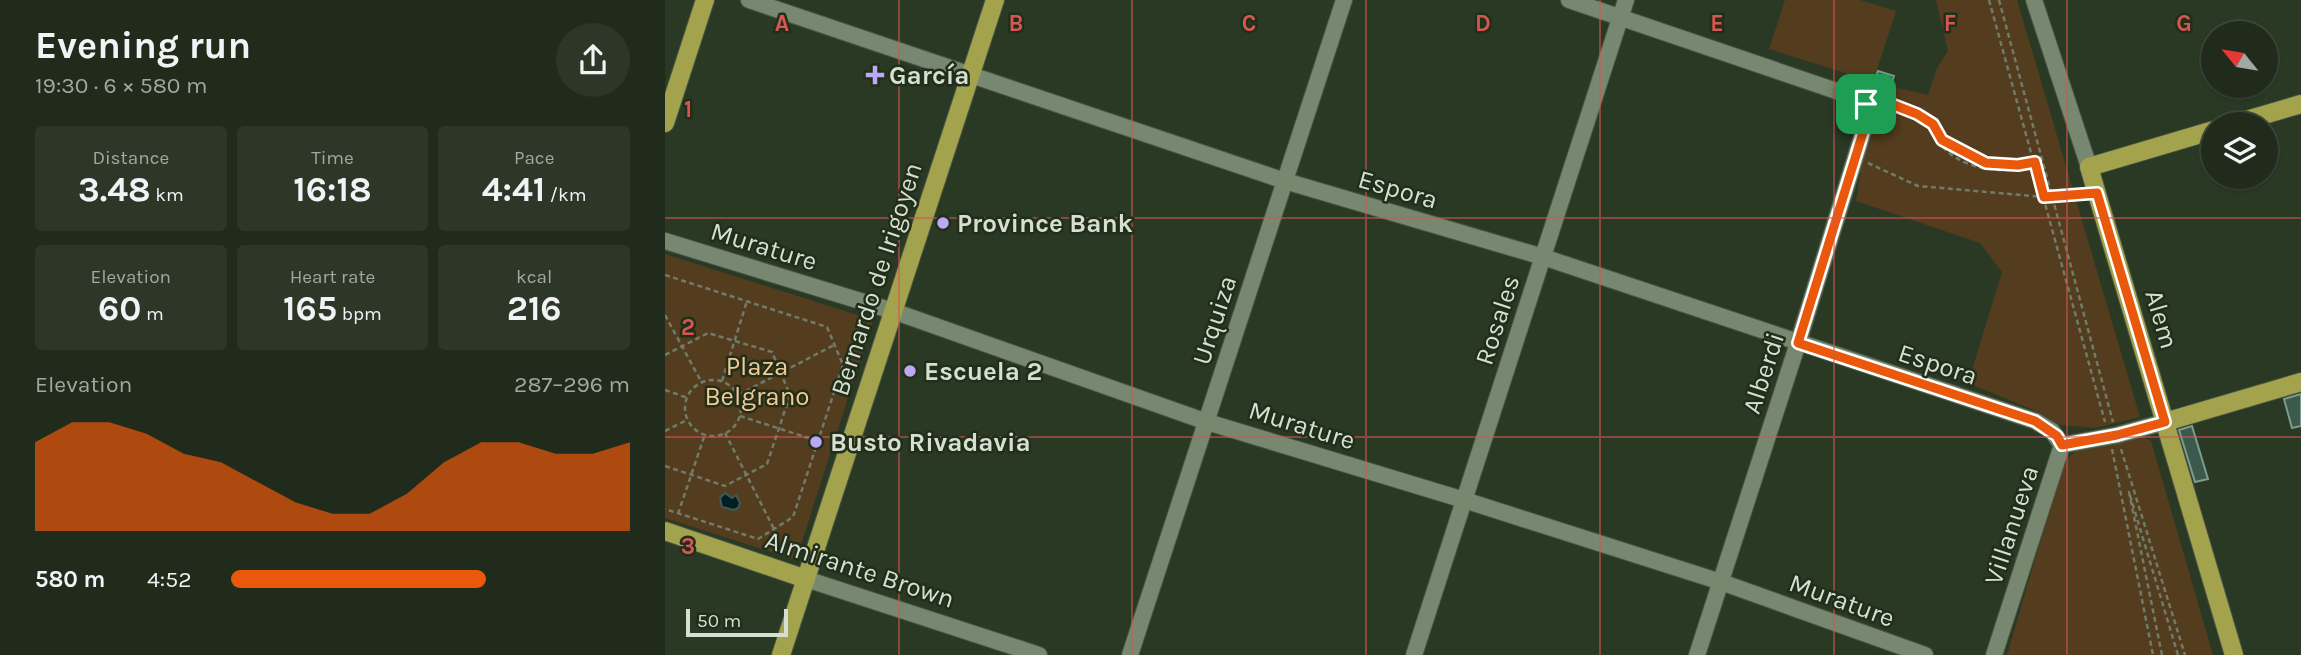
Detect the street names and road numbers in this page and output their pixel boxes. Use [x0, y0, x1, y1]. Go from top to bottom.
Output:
street label: Bernardo de Irigoyen [824, 159, 929, 400]
street label: Espora [1354, 163, 1441, 216]
street label: Murature [707, 216, 821, 277]
street label: Rosales [1468, 271, 1526, 369]
street label: Urquiza [1186, 272, 1243, 369]
street label: Alem [2138, 286, 2185, 352]
street label: Alberdi [1736, 329, 1791, 418]
street label: Espora [1894, 337, 1981, 392]
street label: Murature [1245, 395, 1359, 456]
street label: Villanueva [1978, 462, 2045, 589]
street label: Almirante Brown [761, 524, 958, 615]
street label: Murature [1785, 567, 1899, 634]

